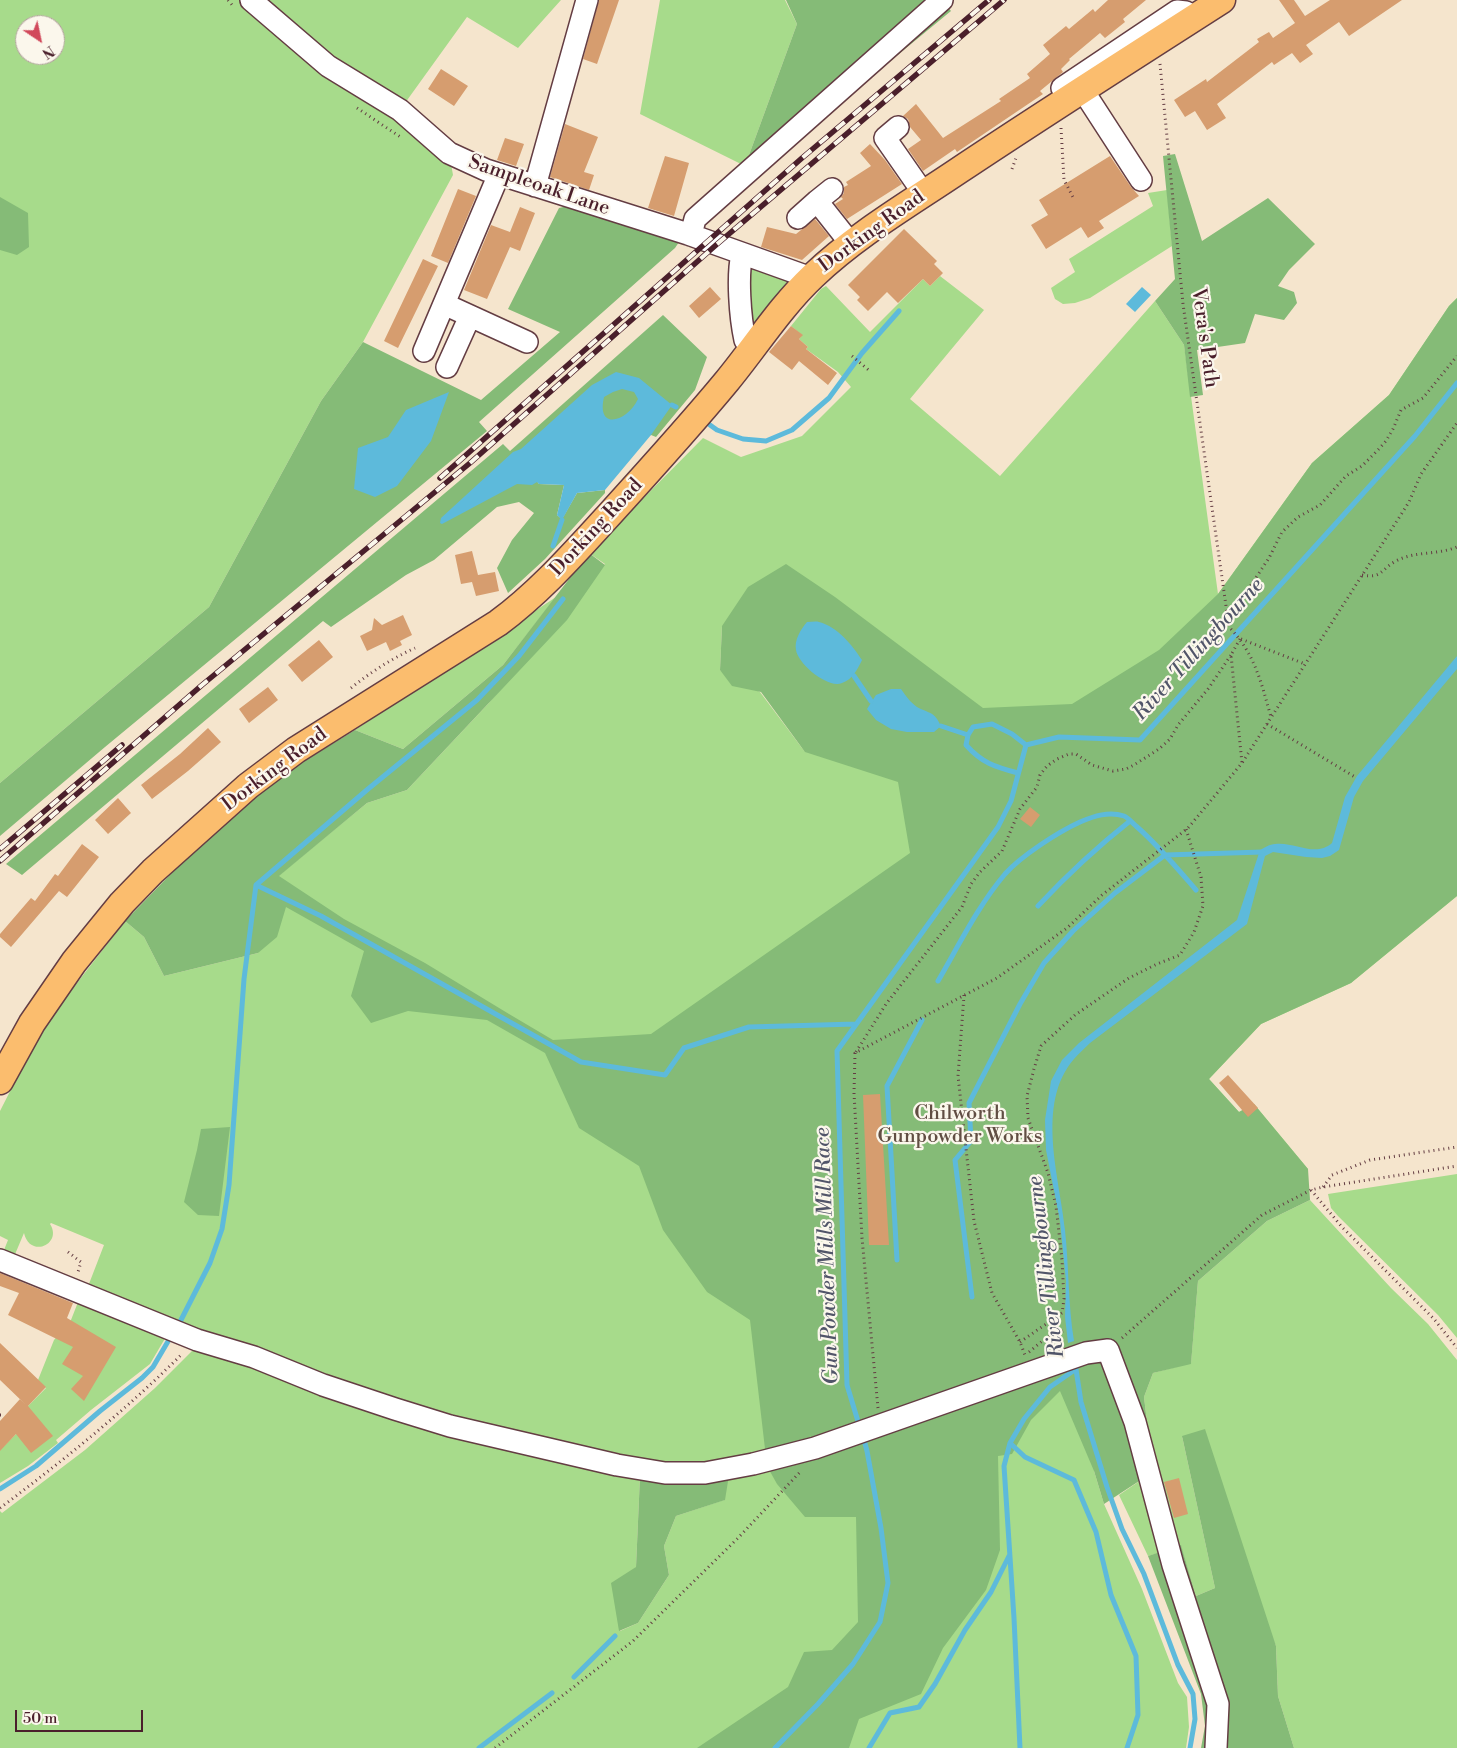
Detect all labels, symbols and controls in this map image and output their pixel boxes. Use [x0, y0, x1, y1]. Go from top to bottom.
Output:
north arrow [15, 15, 65, 65]
text: N [38, 41, 57, 62]
street label: Sampleoak Lane [465, 151, 613, 221]
street label: Dorking Road [814, 186, 930, 278]
street label: Vera's Path [1185, 286, 1223, 390]
street label: Dorking Road [546, 474, 648, 582]
water label: River Tillingbourne [1128, 574, 1270, 726]
street label: Dorking Road [218, 723, 332, 817]
park label: Chilworth Gunpowder Works [878, 1102, 1042, 1149]
water label: Gun Powder Mills Mill Race [811, 1127, 845, 1385]
water label: River Tillingbourne [1023, 1175, 1071, 1359]
scale bar [18, 1700, 145, 1732]
text: 50 m [23, 1709, 57, 1728]

